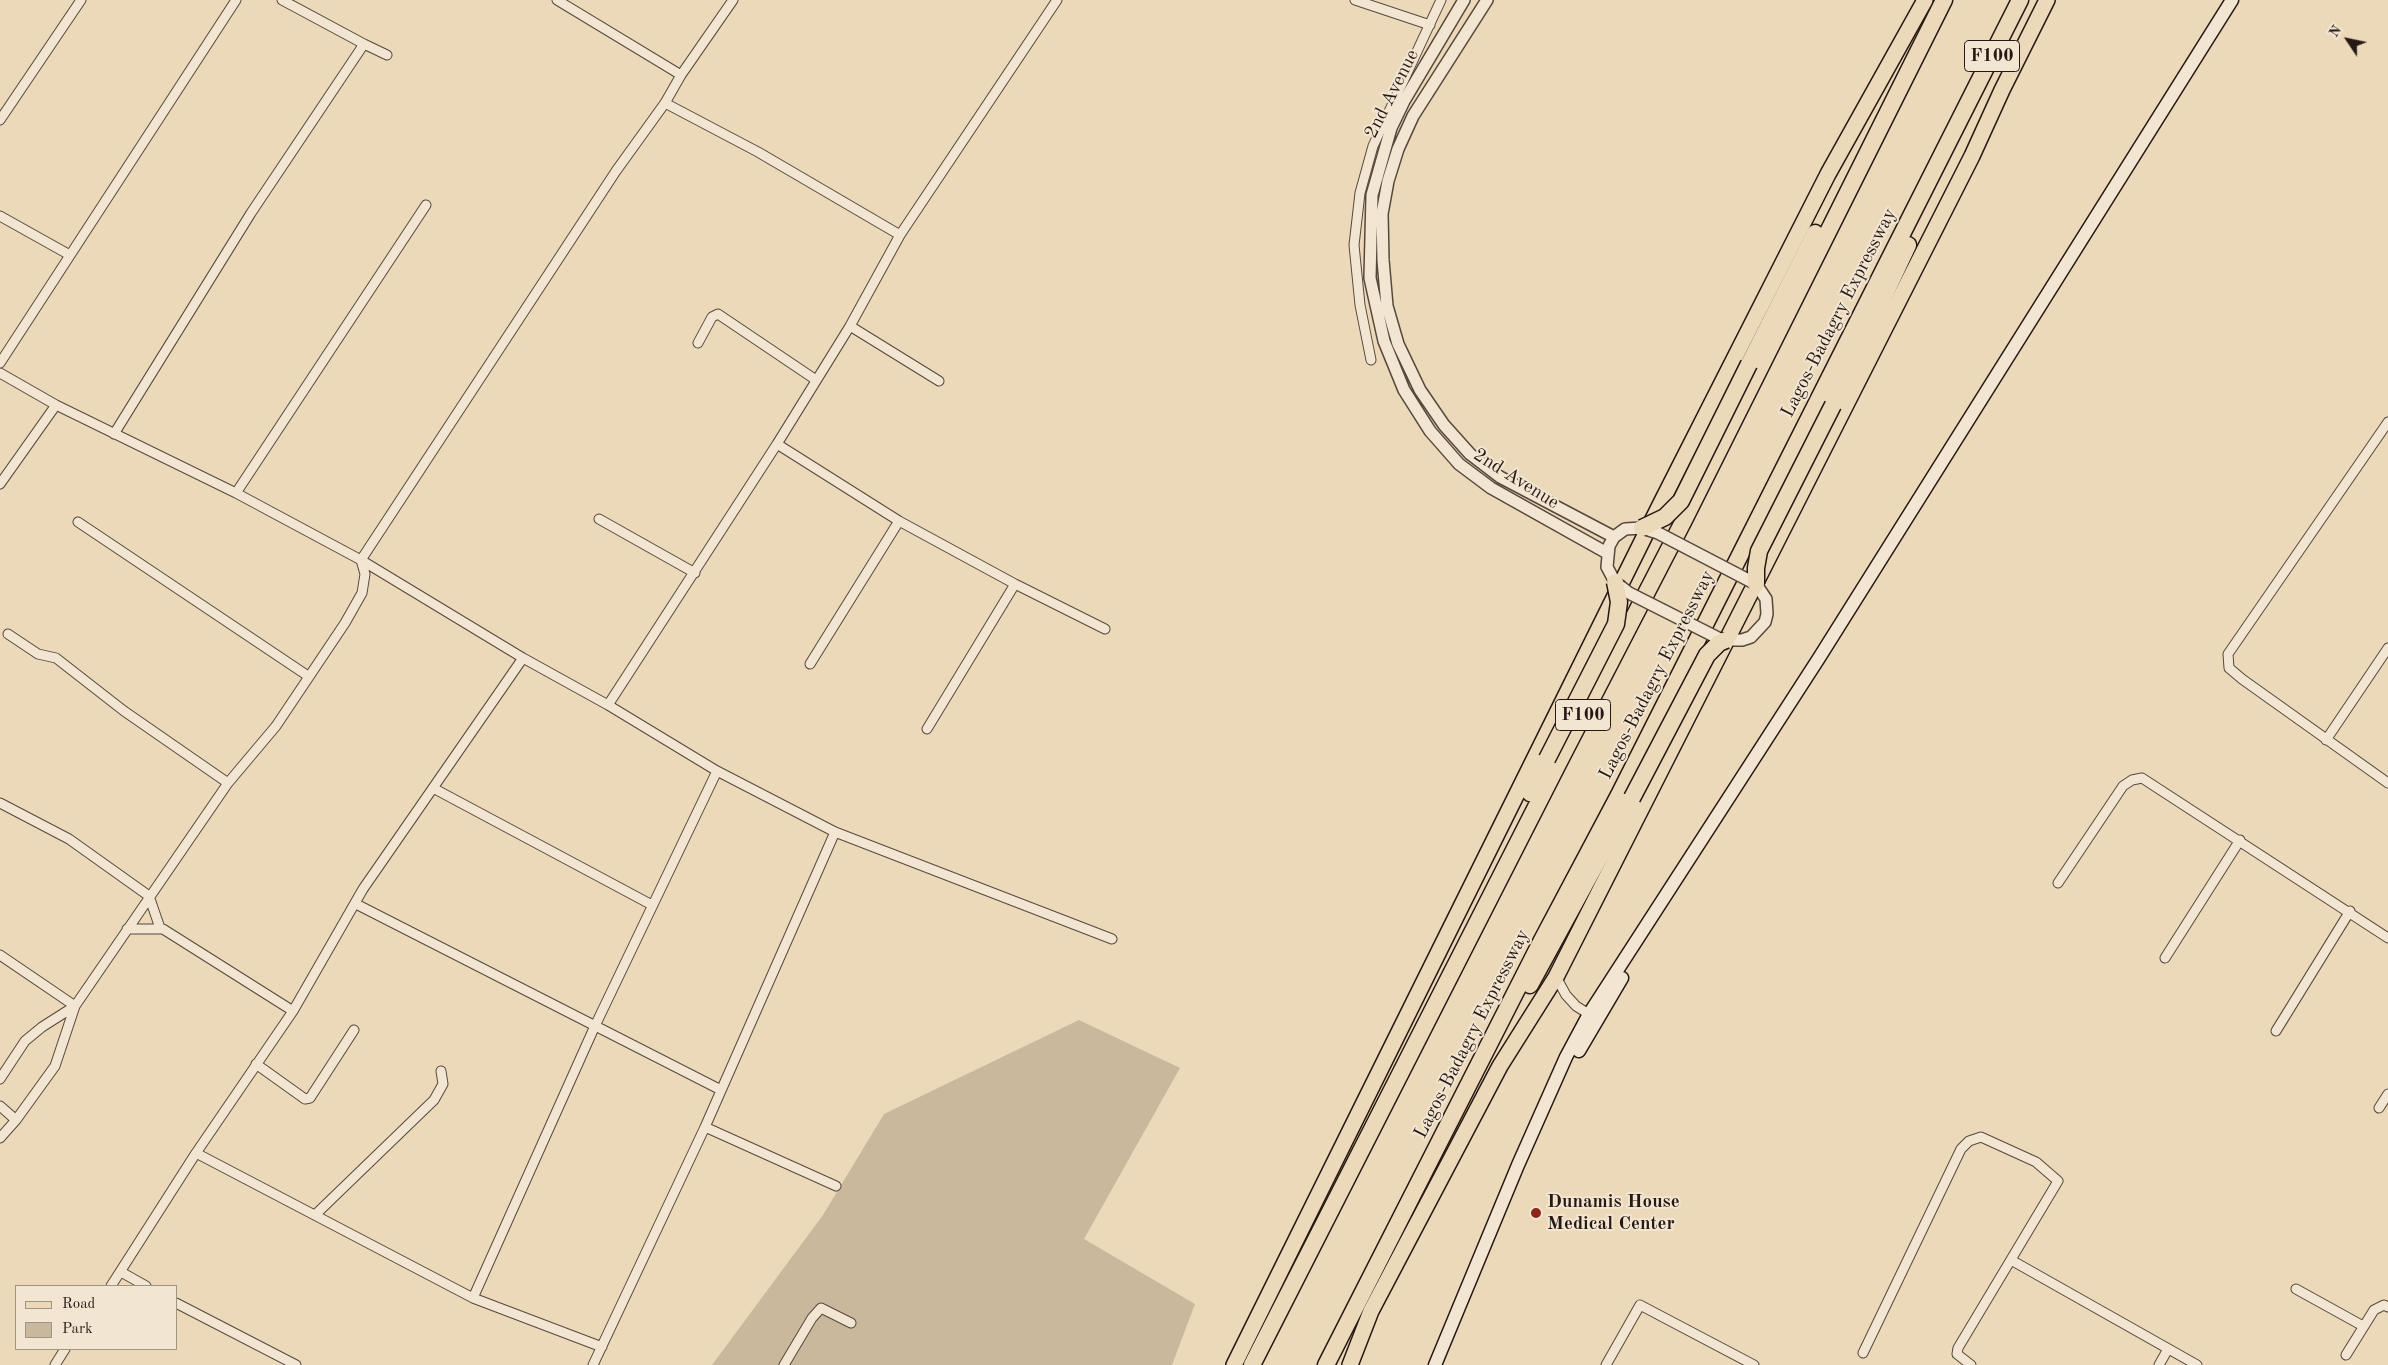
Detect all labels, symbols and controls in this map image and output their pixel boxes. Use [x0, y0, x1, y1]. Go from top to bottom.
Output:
north arrow [2323, 15, 2373, 65]
text: N [2327, 23, 2344, 40]
road number: F100 [1964, 40, 2020, 72]
street label: 2nd Avenue [1360, 46, 1424, 142]
street label: Lagos-Badagry Expressway [1776, 205, 1902, 421]
street label: 2nd Avenue [1469, 444, 1563, 514]
street label: Lagos-Badagry Expressway [1594, 567, 1720, 783]
road number: F100 [1556, 700, 1610, 730]
street label: Lagos-Badagry Expressway [1409, 926, 1535, 1142]
place label: Dunamis House Medical Center [1547, 1191, 1680, 1235]
marker: Dunamis House Medical Center [1529, 1206, 1543, 1220]
legend [15, 1285, 178, 1350]
text: Road [62, 1297, 95, 1312]
text: Park [62, 1322, 93, 1337]

